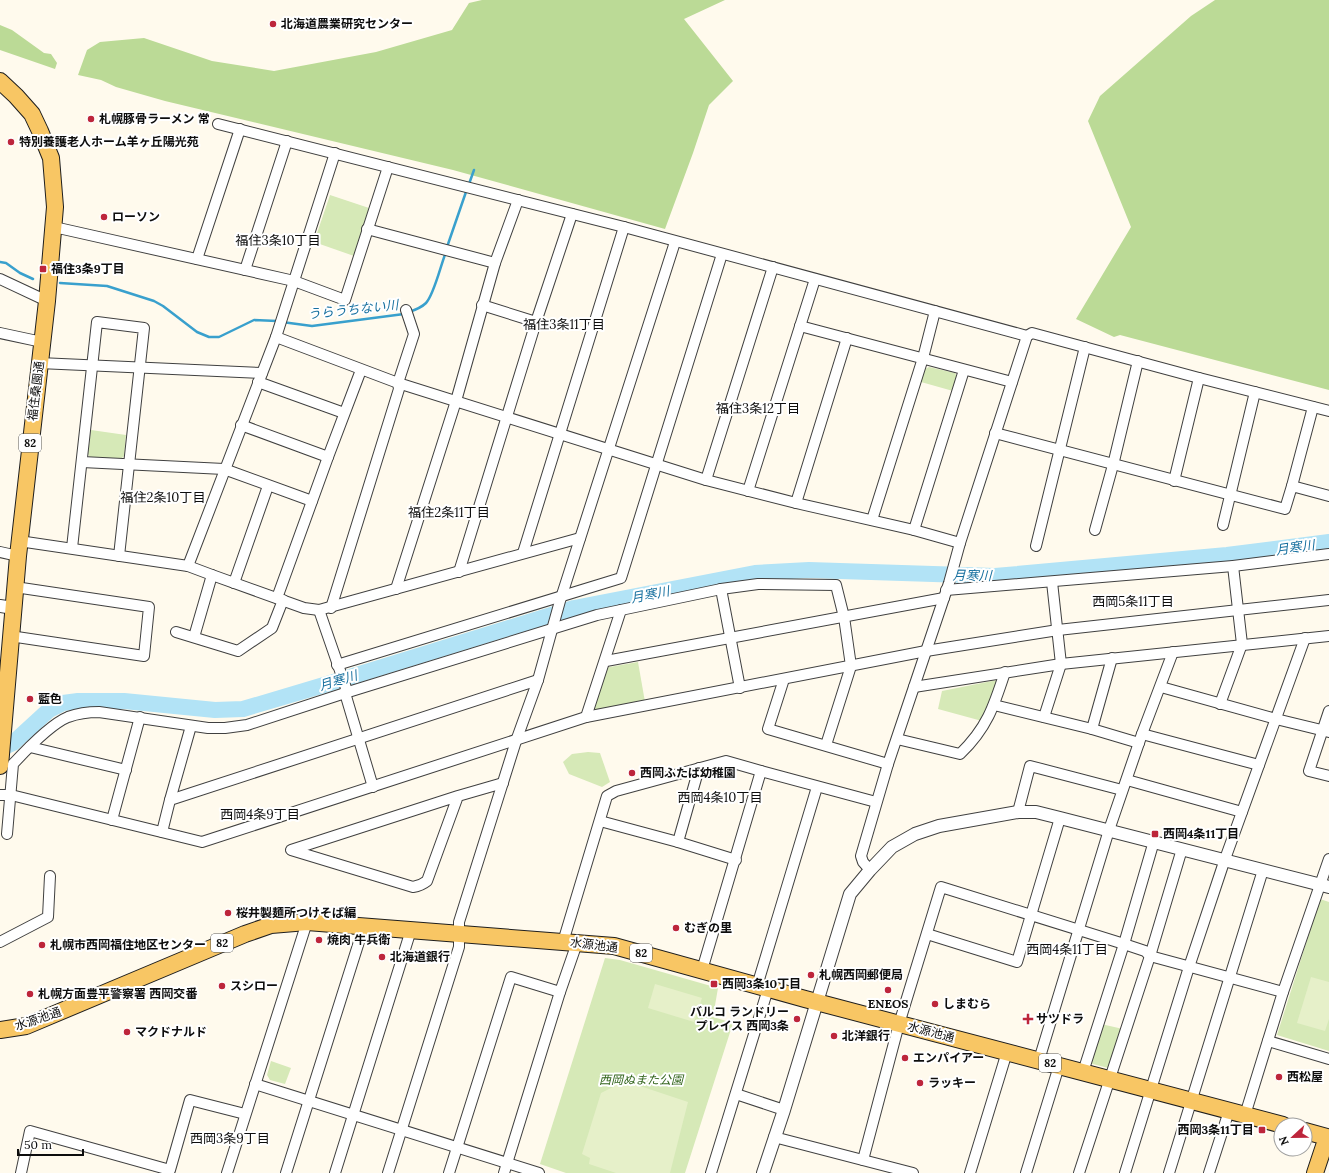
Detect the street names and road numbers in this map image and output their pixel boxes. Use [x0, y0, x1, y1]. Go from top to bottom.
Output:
street label: 福住桑園通 [24, 360, 47, 422]
road number: 82 [19, 434, 41, 452]
road number: 82 [211, 934, 233, 952]
street label: 水源池通 [569, 934, 619, 955]
road number: 82 [630, 944, 652, 962]
street label: 水源池通 [13, 1004, 63, 1033]
street label: 水源池通 [906, 1018, 956, 1045]
road number: 82 [1039, 1054, 1061, 1072]

